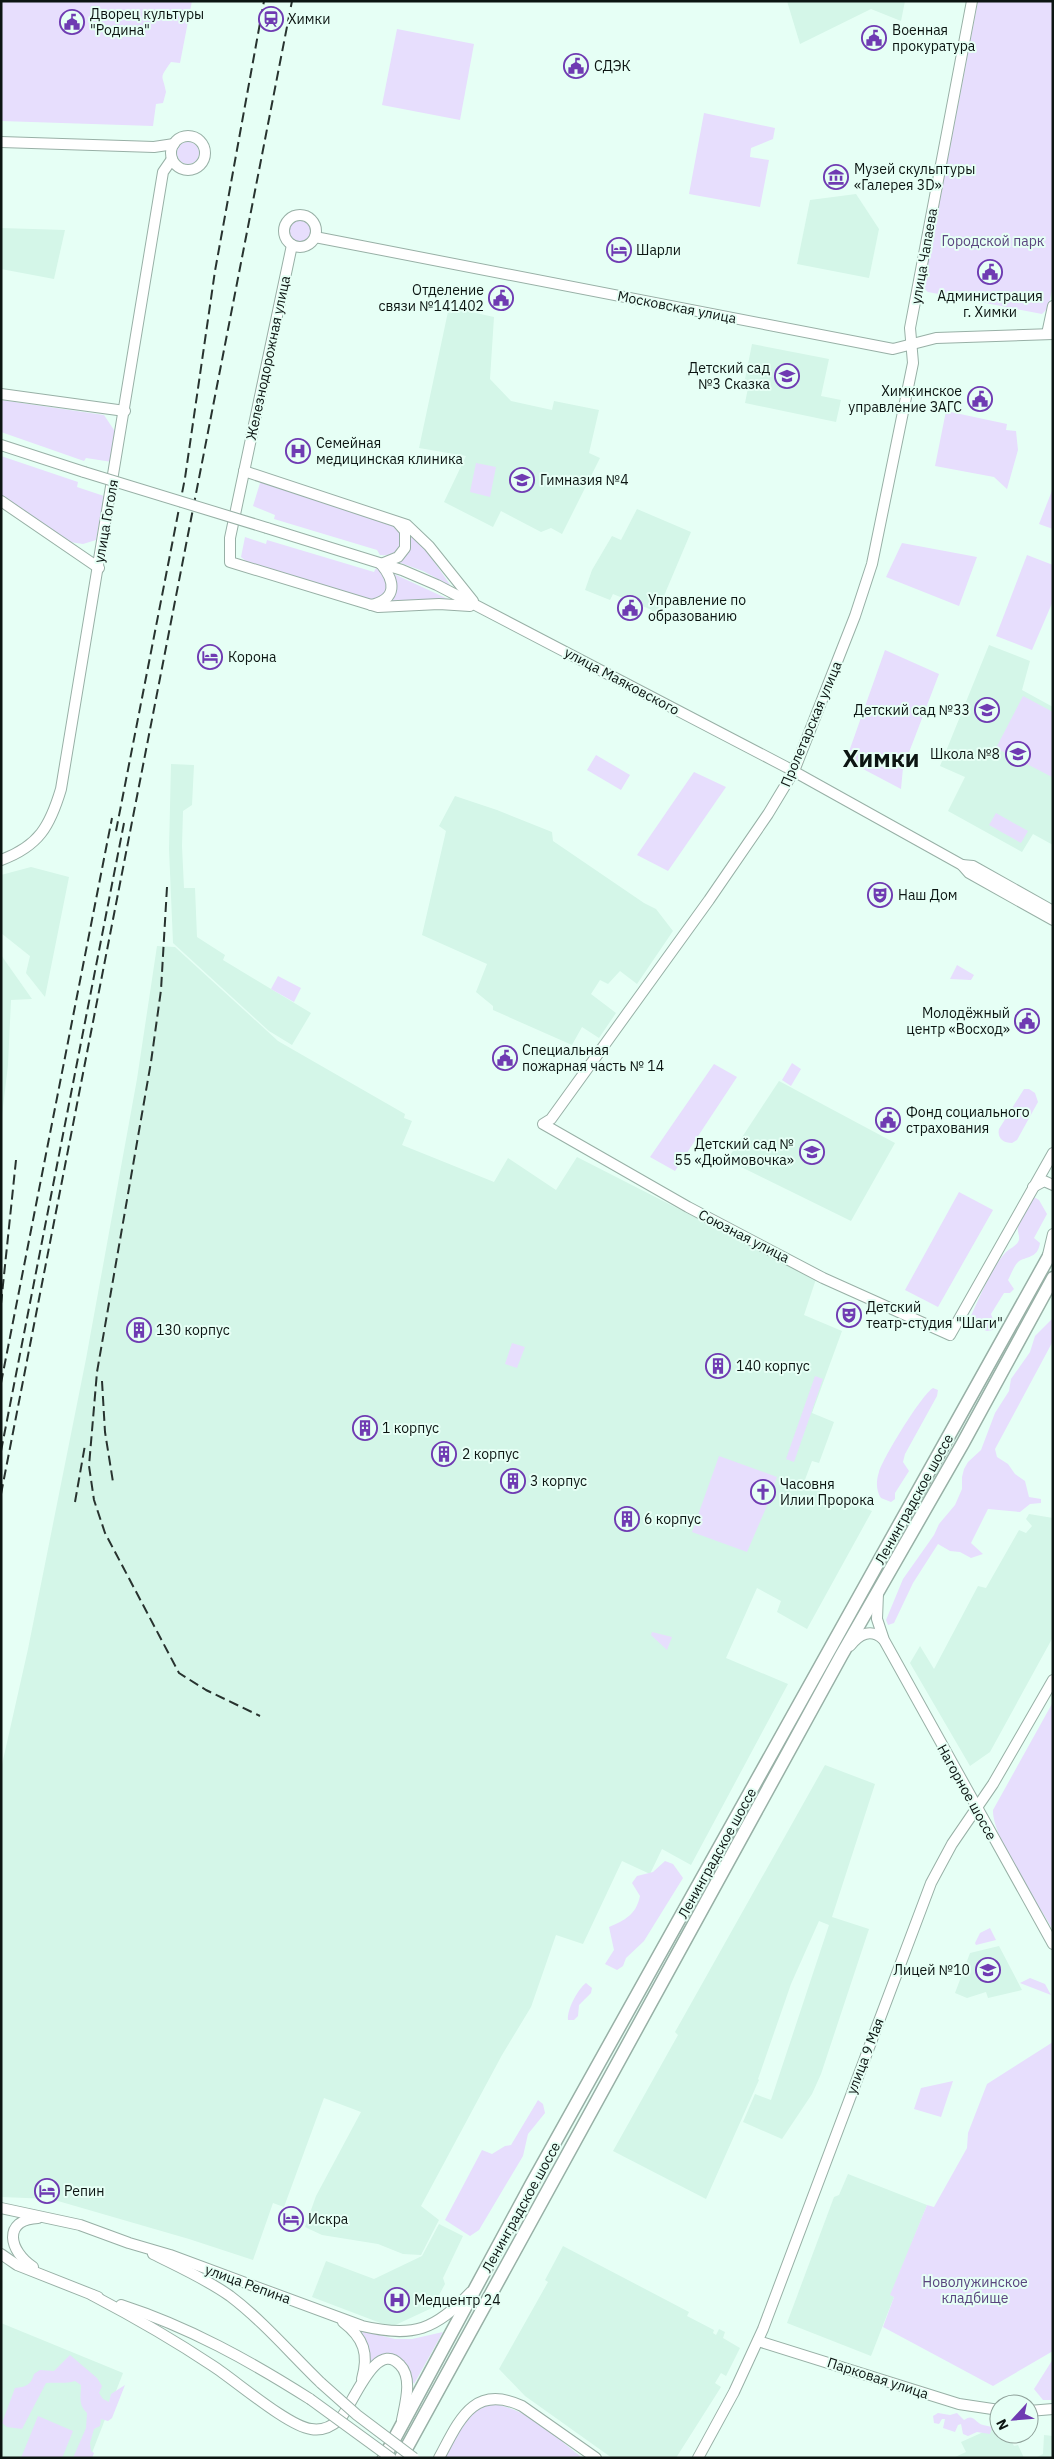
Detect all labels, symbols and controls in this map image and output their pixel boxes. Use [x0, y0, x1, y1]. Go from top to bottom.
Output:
place label: Дворец культуры "Родина" [90, 5, 204, 39]
station icon: Химки [258, 6, 284, 32]
public building icon: Дворец культуры "Родина" [59, 9, 85, 35]
place label: Химки [288, 10, 331, 28]
place label: Военная прокуратура [892, 21, 976, 55]
public building icon: Военная прокуратура [861, 25, 887, 51]
public building icon: СДЭК [563, 53, 589, 79]
place label: СДЭК [594, 57, 631, 75]
place label: Музей скульптуры «Галерея 3D» [854, 160, 975, 194]
museum icon: Музей скульптуры «Галерея 3D» [823, 164, 849, 190]
street label: улица Чапаева [907, 206, 941, 305]
park label: Городской парк [942, 232, 1045, 250]
hotel icon: Шарли [606, 237, 632, 263]
place label: Шарли [636, 241, 681, 259]
public building icon: Администрация г. Химки [977, 259, 1003, 285]
street label: Железнодорожная улица [242, 274, 294, 442]
place label: Отделение связи №141402 [378, 281, 484, 315]
public building icon: Отделение связи №141402 [488, 285, 514, 311]
street label: Московская улица [616, 287, 739, 327]
place label: Администрация г. Химки [937, 287, 1043, 321]
place label: Детский сад №3 Сказка [688, 359, 771, 393]
school or university icon: Детский сад №3 Сказка [774, 363, 800, 389]
place label: Химкинское управление ЗАГС [848, 382, 962, 416]
public building icon: Химкинское управление ЗАГС [967, 386, 993, 412]
place label: Семейная медицинская клиника [316, 434, 464, 468]
hospital icon: Семейная медицинская клиника [285, 438, 311, 464]
school or university icon: Гимназия №4 [509, 467, 535, 493]
place label: Гимназия №4 [540, 471, 629, 489]
street label: улица Гоголя [90, 478, 122, 564]
place label: Управление по образованию [648, 591, 746, 625]
public building icon: Управление по образованию [617, 595, 643, 621]
street label: улица Маяковского [561, 643, 683, 719]
hotel icon: Корона [197, 644, 223, 670]
place label: Корона [228, 648, 277, 666]
street label: Пролетарская улица [776, 658, 846, 790]
school or university icon: Детский сад №33 [974, 697, 1000, 723]
place label: Детский сад №33 [854, 701, 970, 719]
school or university icon: Школа №8 [1005, 741, 1031, 767]
district label: Химки [842, 742, 920, 774]
place label: Школа №8 [930, 745, 1000, 763]
theatre icon: Наш Дом [867, 882, 893, 908]
place label: Наш Дом [898, 886, 958, 904]
place label: Молодёжный центр «Восход» [906, 1004, 1010, 1038]
public building icon: Молодёжный центр «Восход» [1014, 1008, 1040, 1034]
place label: Специальная пожарная часть № 14 [522, 1041, 664, 1075]
public building icon: Специальная пожарная часть № 14 [492, 1045, 518, 1071]
place label: Фонд социального страхования [906, 1103, 1030, 1137]
public building icon: Фонд социального страхования [875, 1107, 901, 1133]
place label: Детский сад № 55 «Дюймовочка» [675, 1135, 794, 1169]
school or university icon: Детский сад № 55 «Дюймовочка» [799, 1139, 825, 1165]
street label: Союзная улица [696, 1205, 793, 1267]
place label: Детский театр-студия "Шаги" [866, 1298, 1003, 1332]
theatre icon: Детский театр-студия "Шаги" [836, 1302, 862, 1328]
building icon: 130 корпус [126, 1317, 152, 1343]
place label: 130 корпус [156, 1321, 230, 1339]
building icon: 140 корпус [705, 1353, 731, 1379]
place label: 140 корпус [736, 1357, 810, 1375]
building icon: 1 корпус [352, 1415, 378, 1441]
place label: 1 корпус [382, 1419, 439, 1437]
street label: Ленинградское шоссе [871, 1430, 957, 1567]
building icon: 2 корпус [431, 1441, 457, 1467]
place label: 2 корпус [462, 1445, 519, 1463]
building icon: 3 корпус [500, 1468, 526, 1494]
place label: 3 корпус [530, 1472, 587, 1490]
place label: Часовня Илии Пророка [780, 1475, 875, 1509]
church icon: Часовня Илии Пророка [750, 1479, 776, 1505]
building icon: 6 корпус [614, 1506, 640, 1532]
place label: 6 корпус [644, 1510, 701, 1528]
street label: Нагорное шоссе [933, 1741, 1001, 1843]
street label: Ленинградское шоссе [674, 1784, 760, 1921]
school or university icon: Лицей №10 [975, 1957, 1001, 1983]
place label: Лицей №10 [893, 1961, 970, 1979]
street label: улица 9 Мая [842, 2015, 888, 2097]
street label: Ленинградское шоссе [478, 2138, 564, 2275]
hotel icon: Репин [34, 2178, 60, 2204]
place label: Репин [64, 2182, 104, 2200]
hotel icon: Искра [278, 2206, 304, 2232]
place label: Искра [308, 2210, 349, 2228]
street label: улица Репина [203, 2260, 294, 2308]
park label: Новолужинское кладбище [922, 2273, 1028, 2307]
hospital icon: Медцентр 24 [384, 2287, 410, 2313]
place label: Медцентр 24 [414, 2291, 501, 2309]
street label: Парковая улица [825, 2353, 931, 2403]
north arrow [989, 2394, 1039, 2444]
text: N [992, 2416, 1013, 2433]

